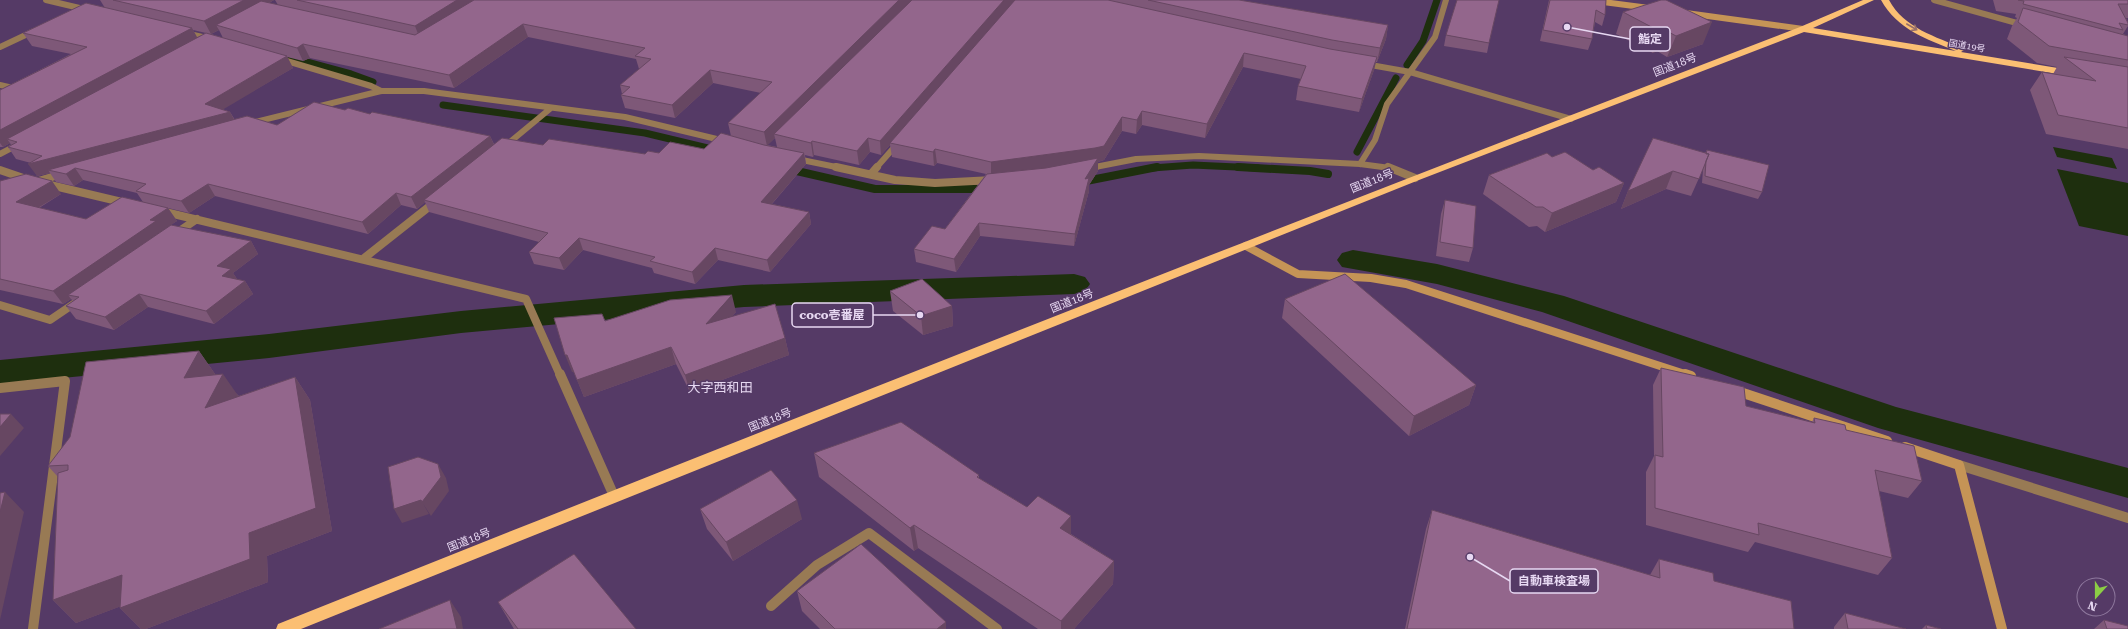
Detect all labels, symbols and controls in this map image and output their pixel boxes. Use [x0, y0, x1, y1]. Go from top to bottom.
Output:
one-way arrow [1906, 23, 1918, 31]
callout: 鮨定 [1630, 27, 1670, 51]
text: 鮨定 [1638, 32, 1662, 46]
street label: 国道19号 [1948, 38, 1986, 54]
street label: 国道18号 [1652, 51, 1698, 79]
street label: 国道18号 [1349, 166, 1395, 196]
street label: 国道18号 [1049, 286, 1095, 316]
callout: coco壱番屋 [792, 303, 873, 327]
text: coco壱番屋 [799, 308, 865, 322]
district label: 大字西和田 [687, 380, 753, 395]
street label: 国道18号 [747, 405, 793, 435]
street label: 国道18号 [446, 525, 492, 555]
callout: 自動車検査場 [1510, 569, 1598, 593]
text: 自動車検査場 [1518, 574, 1590, 588]
north arrow [2076, 577, 2116, 617]
text: N [2086, 598, 2099, 613]

